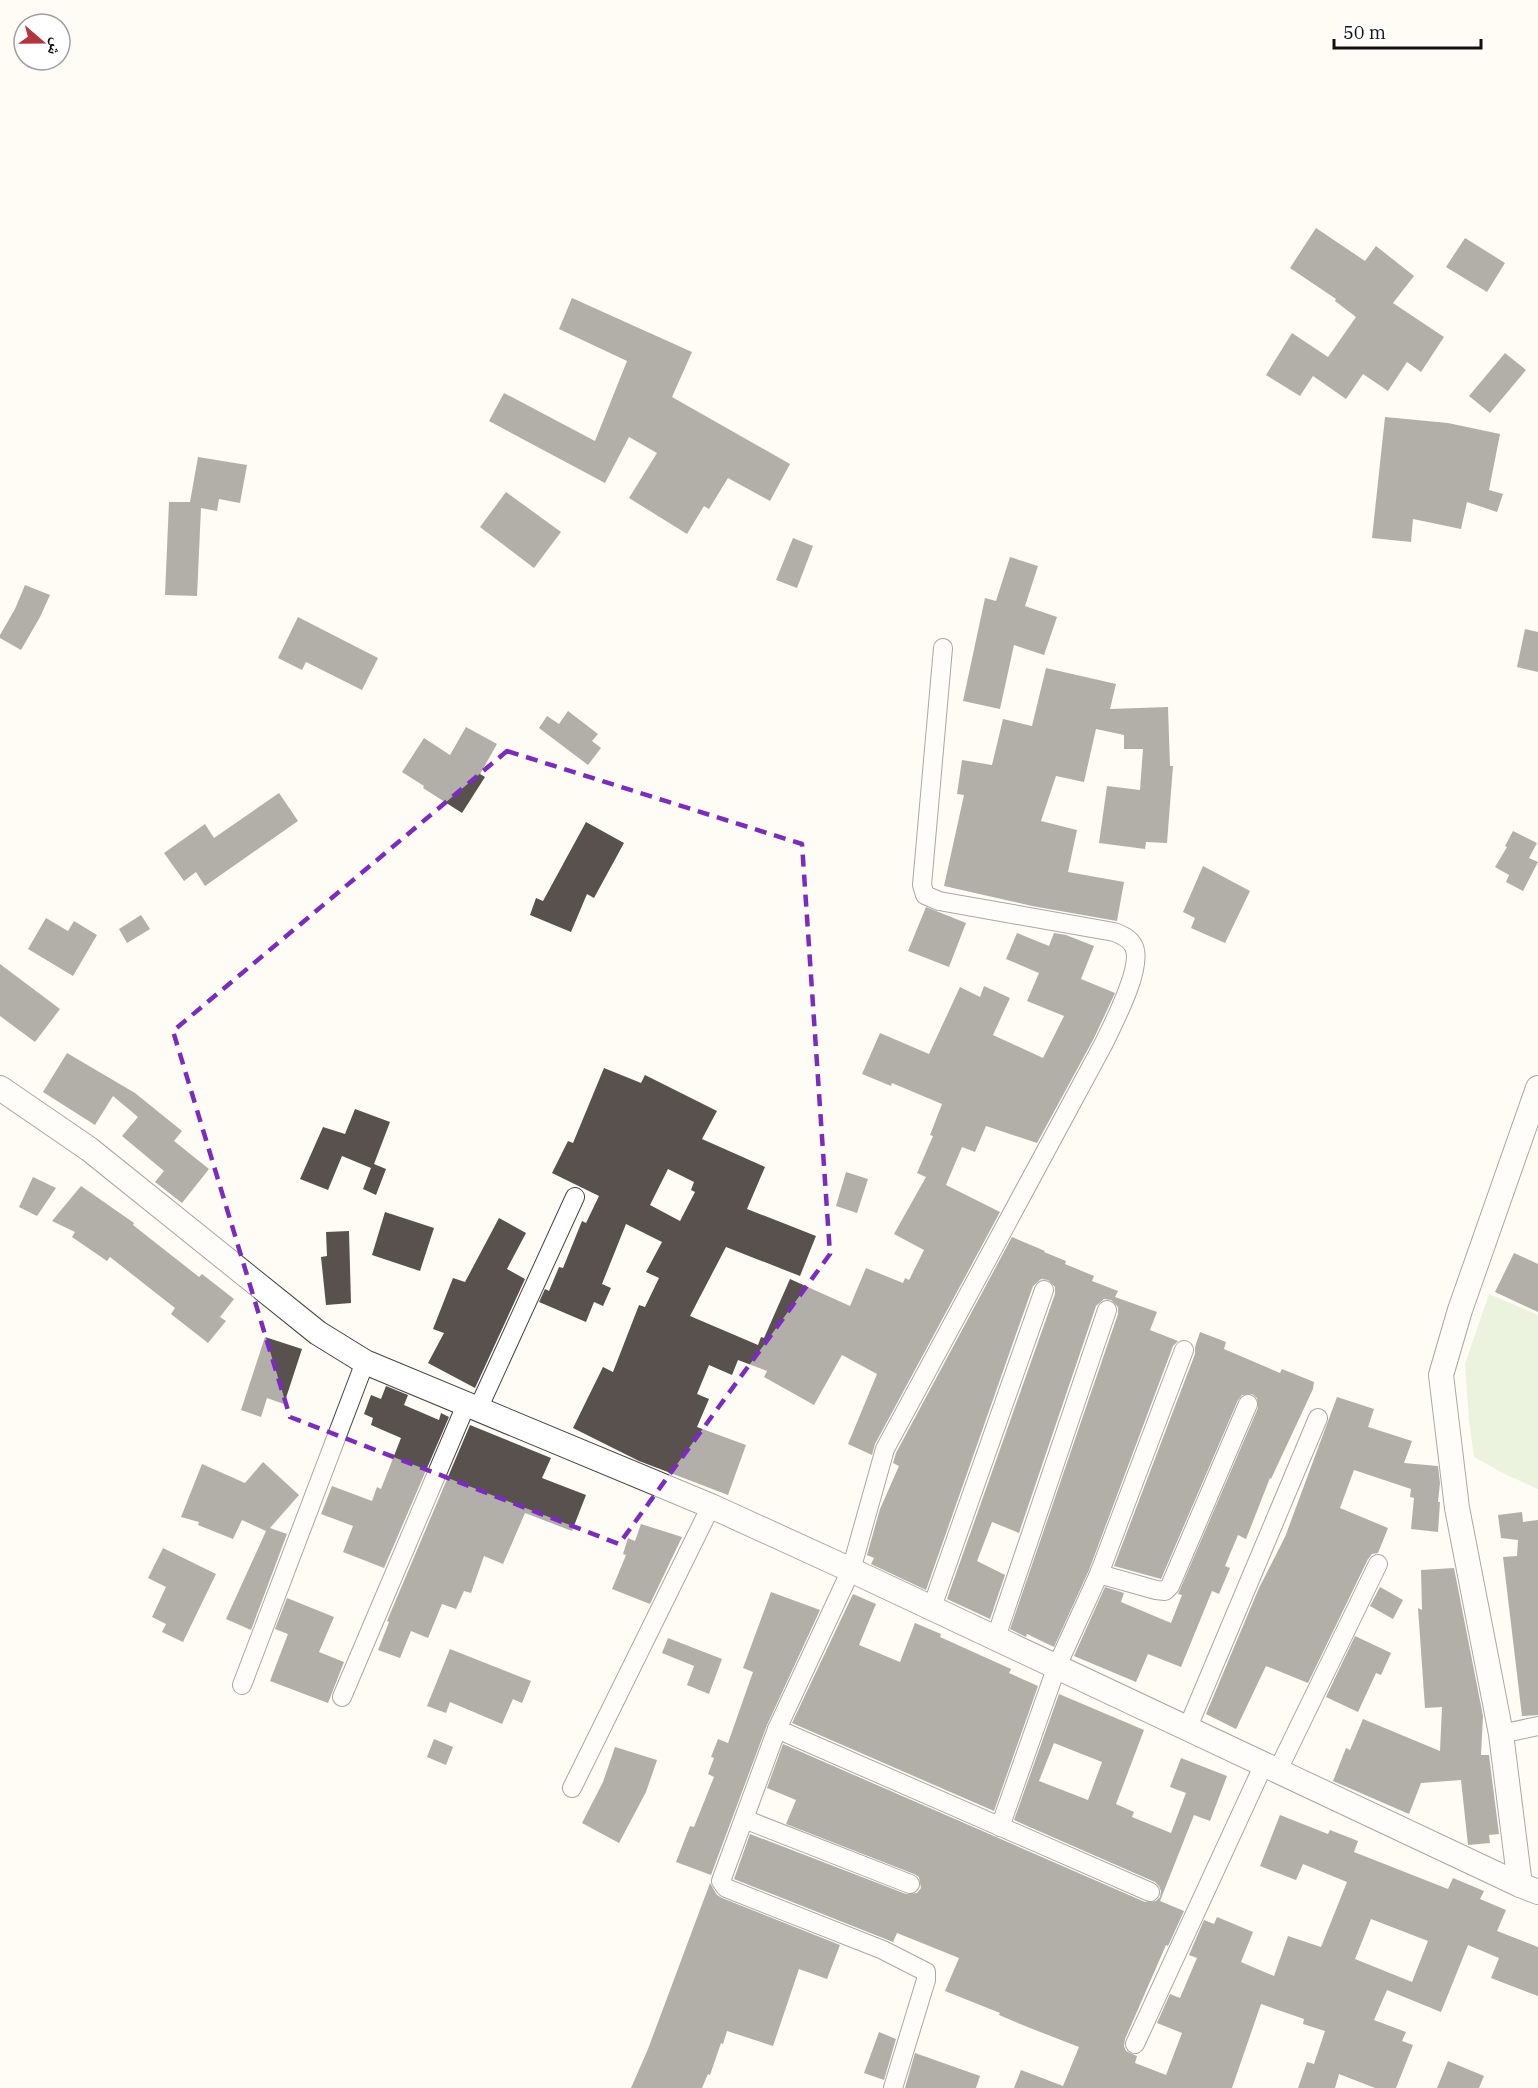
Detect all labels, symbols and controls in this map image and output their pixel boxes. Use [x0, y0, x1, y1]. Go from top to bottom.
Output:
north arrow [12, 12, 72, 72]
scale bar [1334, 12, 1481, 50]
text: 50 m [1343, 21, 1386, 44]
text: ش [44, 36, 68, 59]

